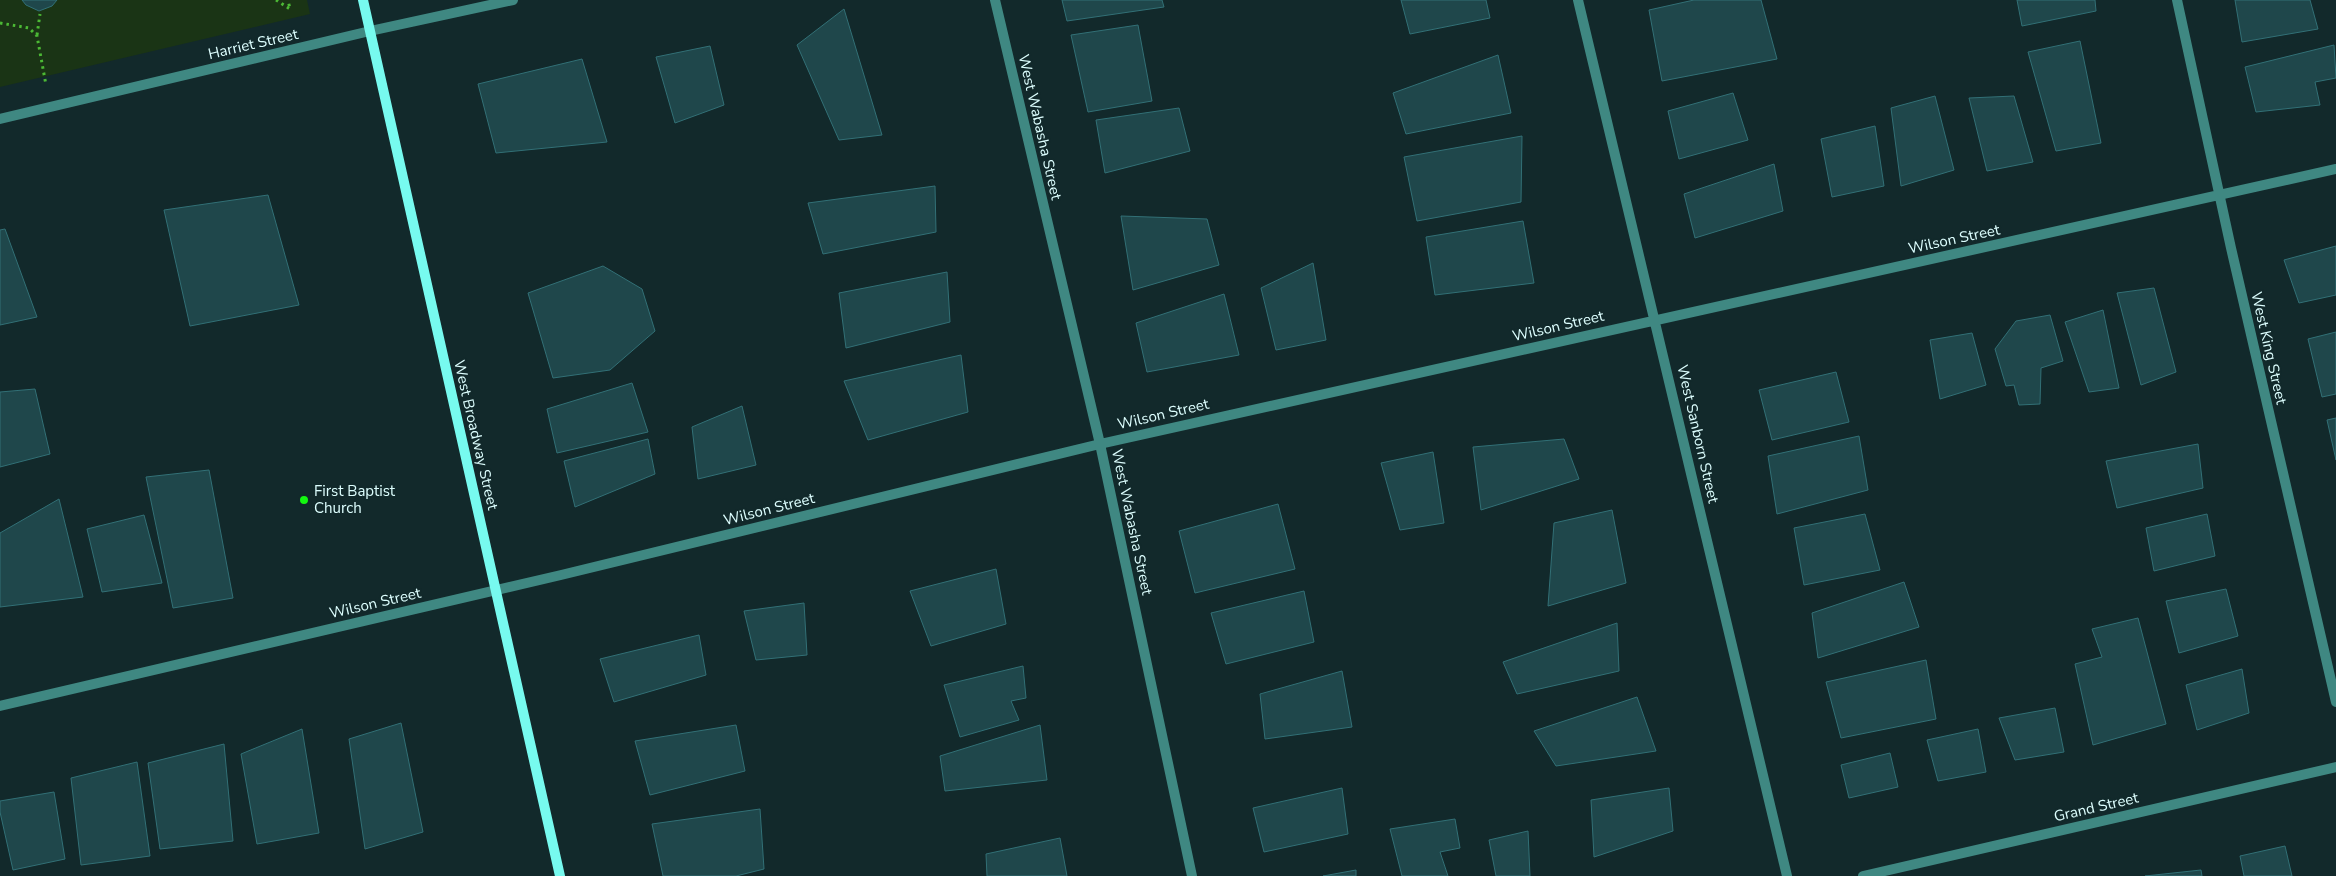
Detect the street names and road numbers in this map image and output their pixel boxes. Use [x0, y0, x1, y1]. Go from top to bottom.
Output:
street label: Harriet Street [206, 24, 301, 64]
street label: West Wabasha Street [1014, 52, 1067, 202]
street label: Wilson Street [1906, 219, 2002, 258]
street label: West King Street [2246, 290, 2292, 407]
street label: Wilson Street [1510, 306, 1606, 346]
street label: West Broadway Street [449, 358, 503, 513]
street label: West Sanborn Street [1672, 363, 1724, 506]
street label: Wilson Street [1115, 394, 1211, 434]
street label: West Wabasha Street [1107, 447, 1157, 598]
street label: Wilson Street [721, 488, 817, 530]
street label: Wilson Street [327, 583, 423, 623]
street label: Grand Street [2052, 787, 2141, 826]

